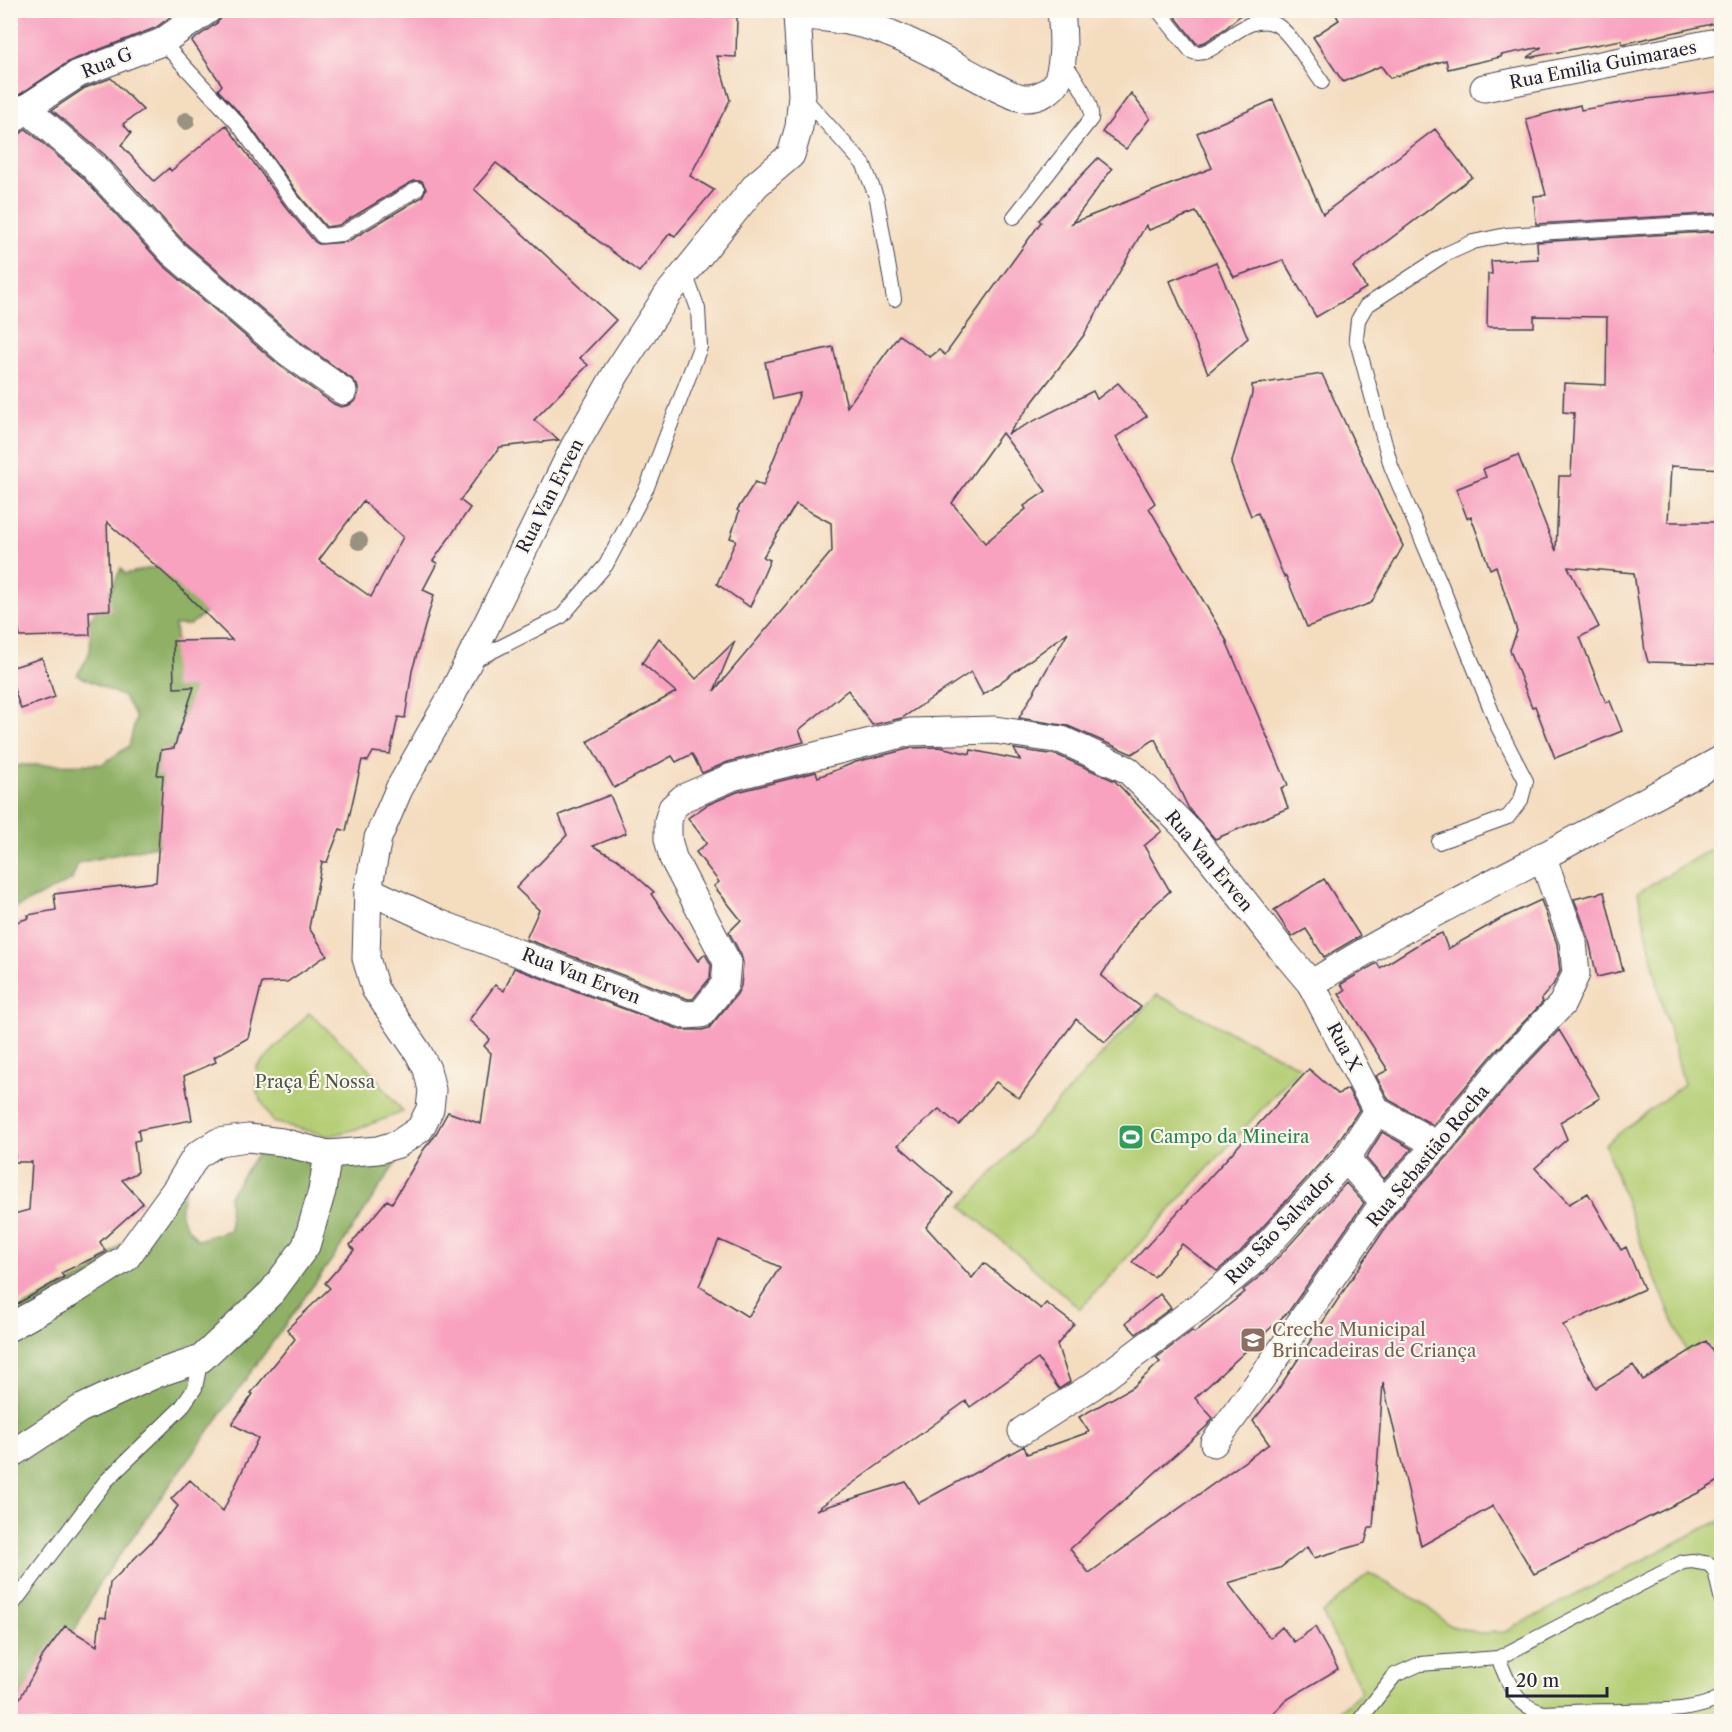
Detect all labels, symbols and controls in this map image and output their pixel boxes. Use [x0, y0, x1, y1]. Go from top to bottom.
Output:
street label: Rua Emilia Guimaraes [1508, 36, 1698, 94]
street label: Rua G [78, 43, 136, 83]
street label: Rua Van Erven [512, 435, 588, 557]
street label: Rua Van Erven [1160, 806, 1258, 916]
street label: Rua Van Erven [519, 943, 643, 1009]
street label: Rua X [1322, 1019, 1366, 1076]
park label: Praça É Nossa [255, 1070, 376, 1093]
street label: Rua Sebastião Rocha [1362, 1080, 1494, 1232]
sports icon: Campo da Mineira [1116, 1122, 1146, 1152]
place label: Campo da Mineira [1150, 1126, 1310, 1148]
street label: Rua São Salvador [1221, 1167, 1340, 1289]
place label: Creche Municipal Brincadeiras de Criança [1272, 1319, 1477, 1362]
school or university icon: Creche Municipal Brincadeiras de Criança [1238, 1325, 1268, 1355]
scale bar [1507, 1660, 1608, 1698]
text: 20 m [1516, 1670, 1560, 1692]

